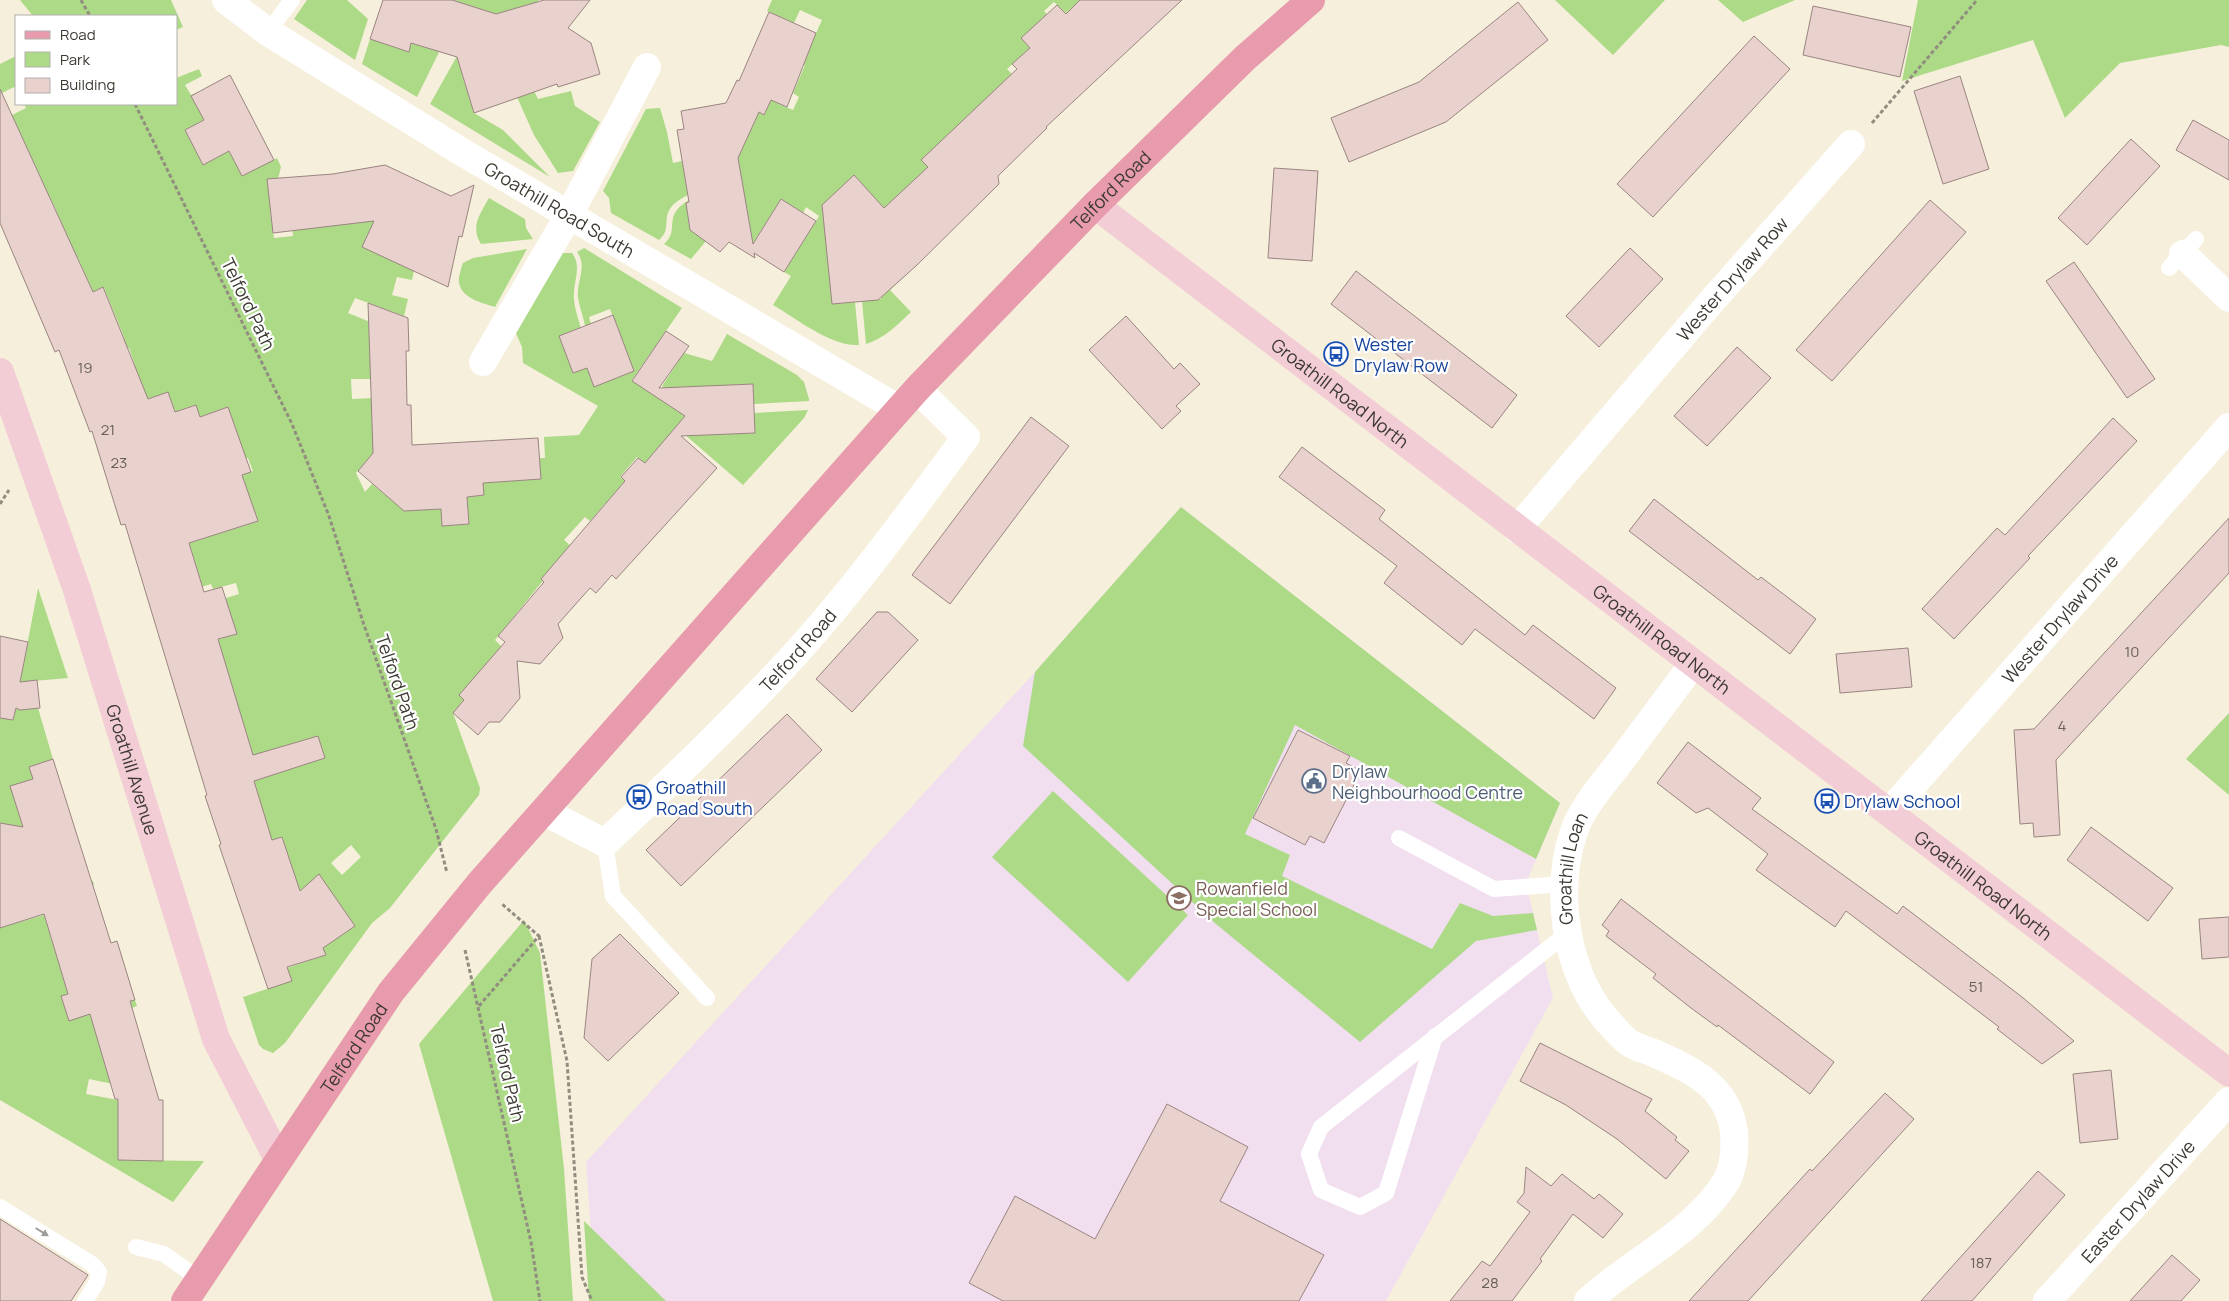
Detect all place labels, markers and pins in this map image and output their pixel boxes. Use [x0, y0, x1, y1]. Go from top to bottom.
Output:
place label: Wester Drylaw Row [1354, 332, 1449, 377]
bus stop icon: Wester Drylaw Row [1323, 341, 1349, 367]
place label: Drylaw Neighbourhood Centre [1332, 759, 1523, 804]
public building icon: Drylaw Neighbourhood Centre [1301, 768, 1327, 794]
place label: Groathill Road South [656, 775, 753, 820]
bus stop icon: Groathill Road South [626, 784, 652, 810]
bus stop icon: Drylaw School [1814, 788, 1840, 814]
place label: Drylaw School [1844, 789, 1960, 813]
place label: Rowanfield Special School [1196, 876, 1317, 921]
school or university icon: Rowanfield Special School [1166, 885, 1192, 911]

